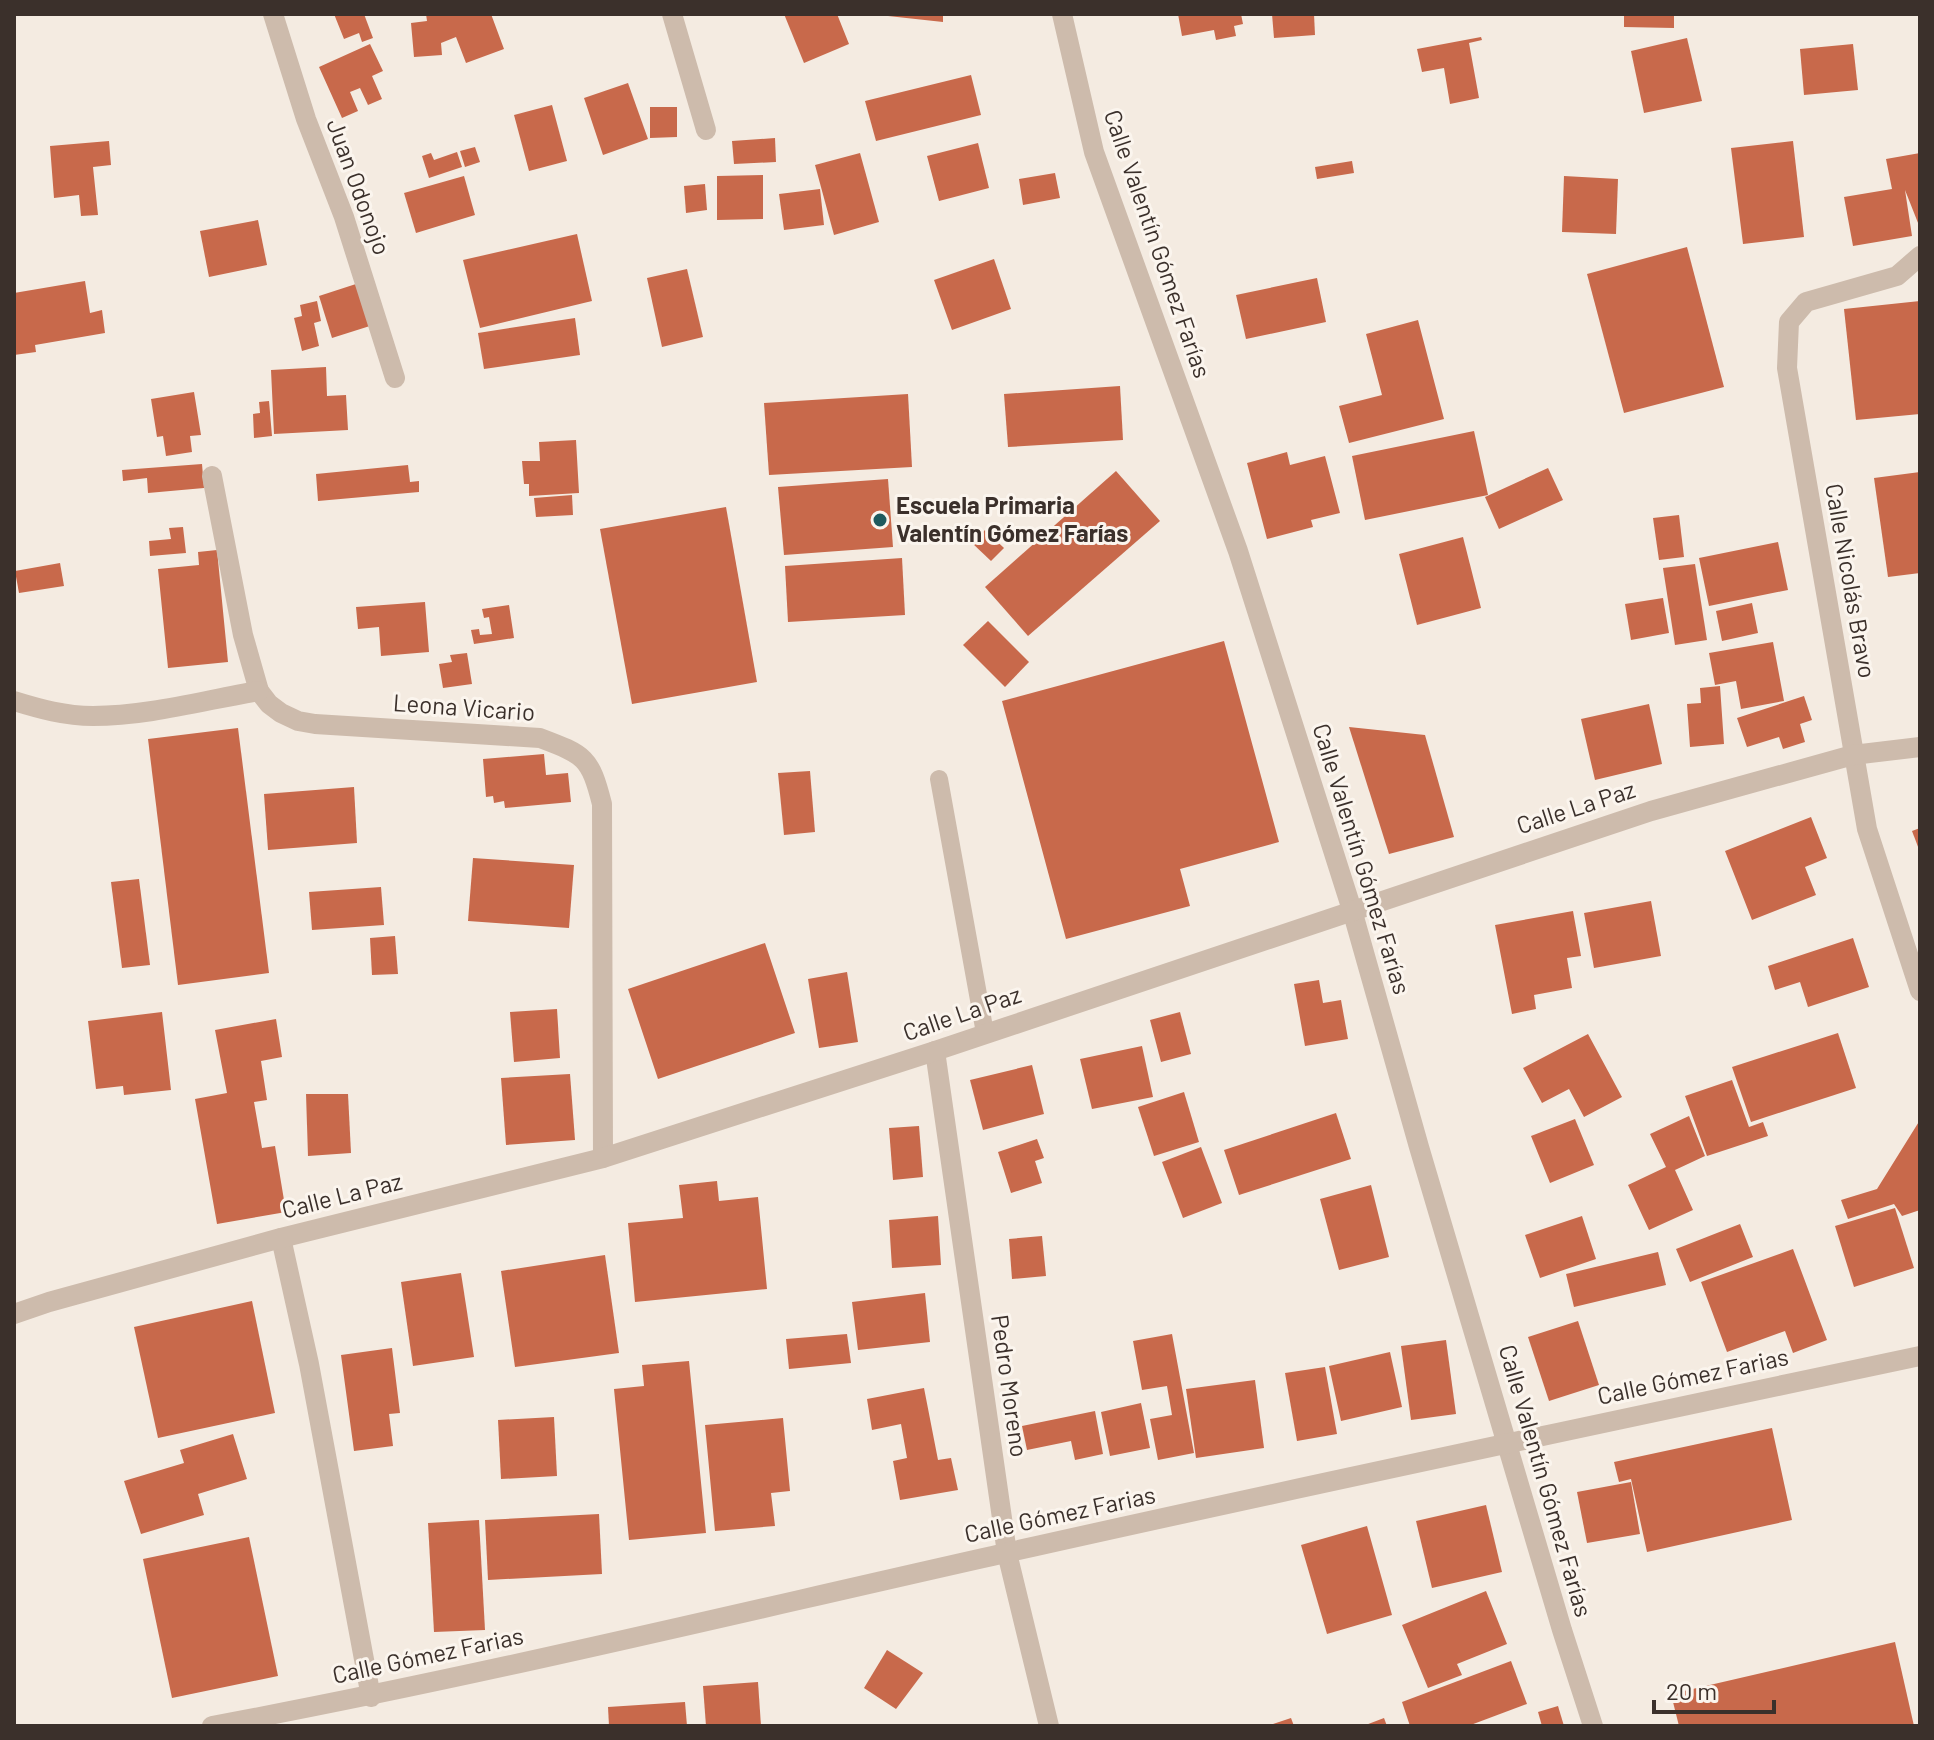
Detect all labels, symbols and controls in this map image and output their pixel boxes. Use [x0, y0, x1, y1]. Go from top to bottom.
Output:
street label: Calle Valentín Gómez Farías [1099, 106, 1218, 381]
street label: Juan Odonojo [321, 115, 397, 258]
street label: Calle Nicolás Bravo [1820, 481, 1883, 680]
place label: Escuela Primaria Valentín Gómez Farías [896, 490, 1128, 547]
marker: Escuela Primaria Valentín Gómez Farías [871, 511, 889, 529]
street label: Leona Vicario [392, 687, 536, 726]
street label: Calle Valentín Gómez Farías [1307, 720, 1417, 997]
street label: Calle La Paz [1513, 774, 1639, 839]
street label: Calle La Paz [899, 979, 1024, 1046]
street label: Calle La Paz [278, 1166, 405, 1224]
street label: Pedro Moreno [986, 1313, 1035, 1459]
street label: Calle Valentín Gómez Farías [1494, 1341, 1599, 1620]
street label: Calle Gómez Farias [1595, 1341, 1791, 1410]
street label: Calle Gómez Farias [962, 1479, 1158, 1548]
street label: Calle Gómez Farias [330, 1620, 526, 1689]
scale bar [1654, 1664, 1774, 1714]
text: 20 m [1666, 1676, 1717, 1705]

